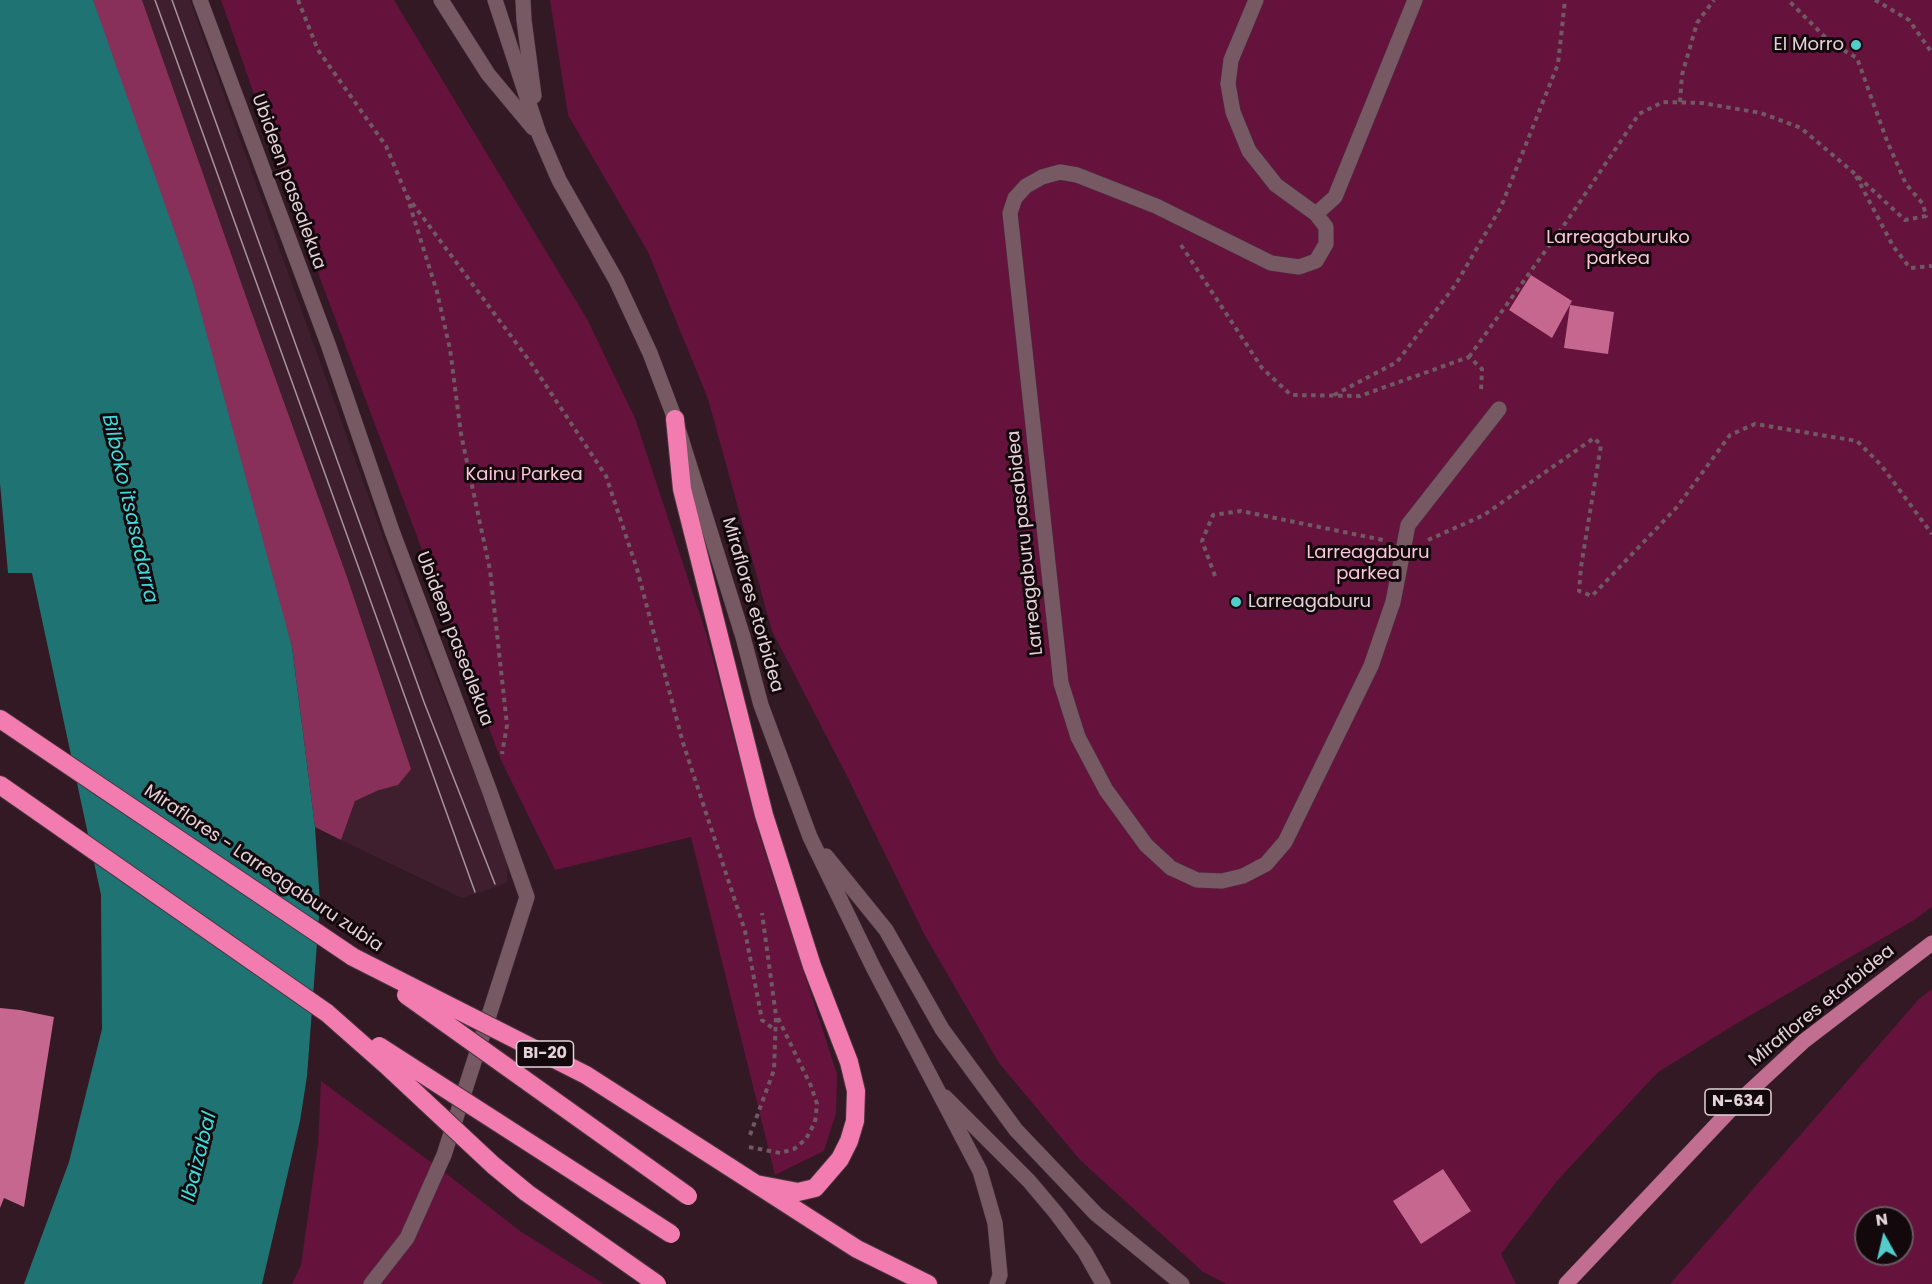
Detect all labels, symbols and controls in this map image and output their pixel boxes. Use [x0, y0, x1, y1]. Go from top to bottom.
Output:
place label: El Morro [1774, 34, 1844, 56]
marker: El Morro [1849, 38, 1863, 52]
street label: Ubideen pasealekua [246, 91, 330, 273]
park label: Larreagaburuko parkea [1546, 227, 1690, 270]
water label: Bilboko itsasadarra [96, 412, 162, 606]
street label: Larreagaburu pasabidea [1003, 430, 1049, 656]
park label: Kainu Parkea [465, 464, 583, 486]
street label: Miraflores etorbidea [717, 515, 787, 695]
park label: Larreagaburu parkea [1307, 542, 1429, 584]
street label: Ubideen pasealekua [411, 549, 497, 729]
place label: Larreagaburu [1248, 591, 1371, 613]
marker: Larreagaburu [1229, 595, 1243, 609]
street label: Miraflores - Larreagaburu zubia [139, 781, 387, 957]
street label: Miraflores etorbidea [1745, 941, 1899, 1071]
road number: BI-20 [516, 1041, 574, 1067]
road number: N-634 [1705, 1089, 1771, 1115]
water label: Ibaizabal [177, 1110, 223, 1204]
north arrow [1854, 1206, 1914, 1266]
text: N [1874, 1207, 1889, 1232]

